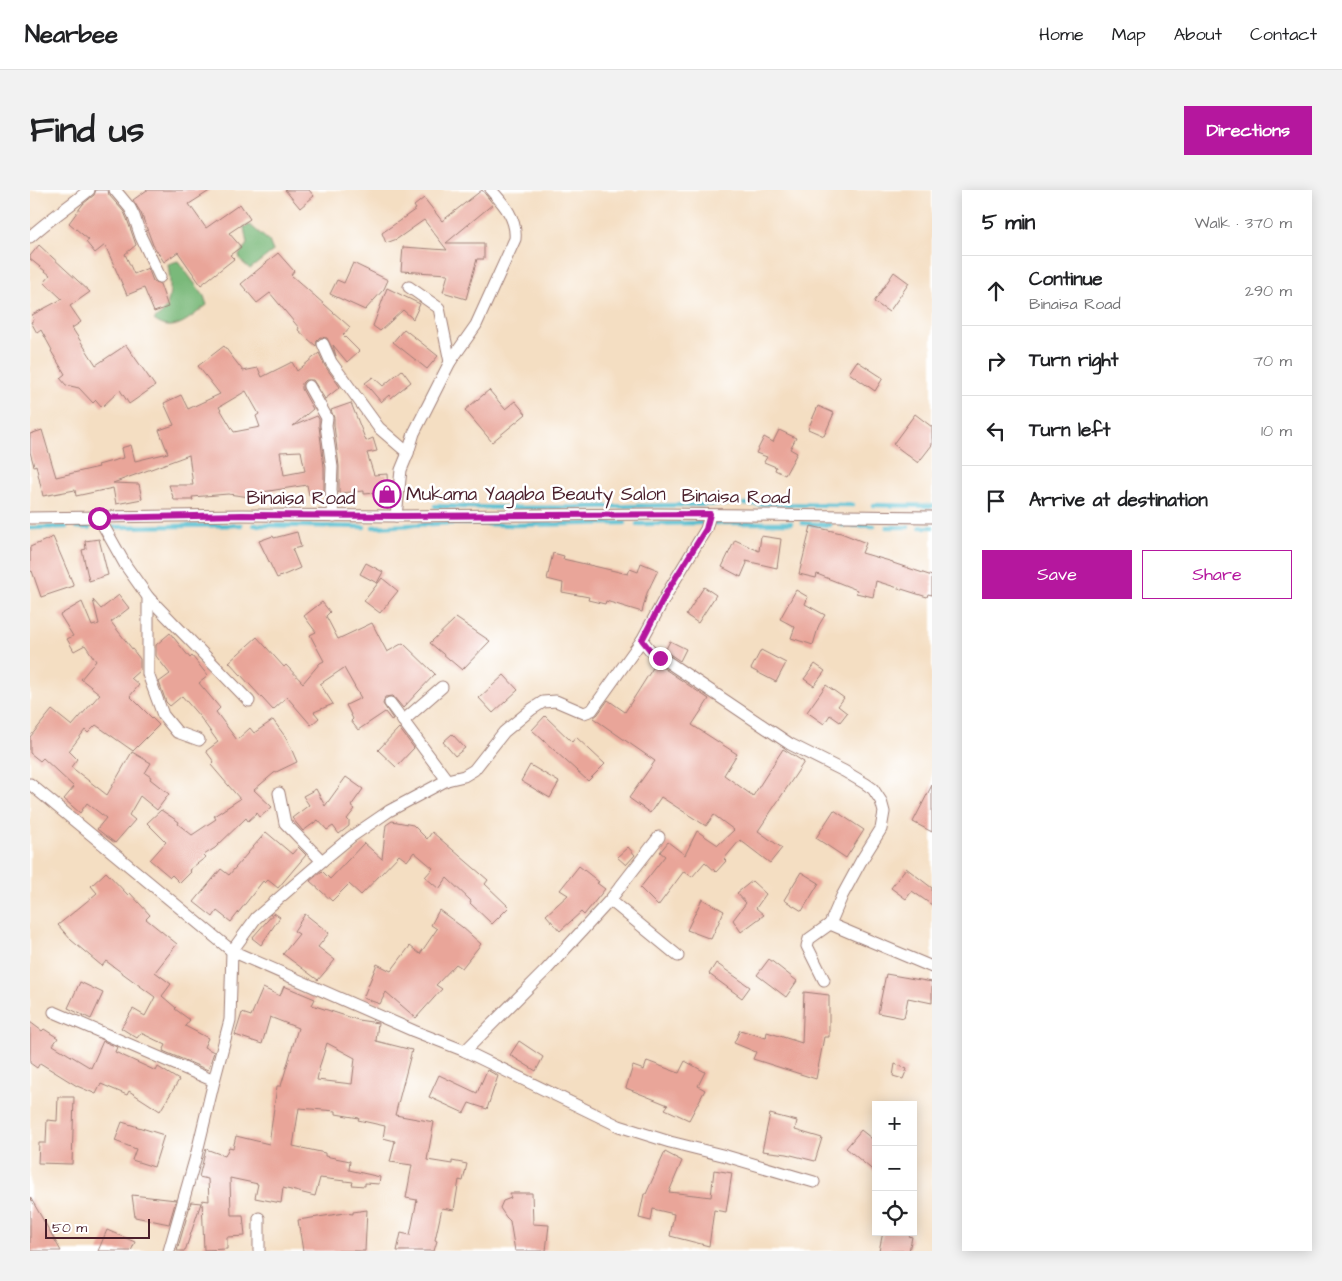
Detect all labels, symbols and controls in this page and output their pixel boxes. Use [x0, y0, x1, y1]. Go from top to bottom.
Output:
text: Nearbee [25, 18, 118, 52]
text: Home [1039, 22, 1084, 47]
text: Map [1112, 22, 1146, 47]
text: About [1174, 22, 1222, 47]
text: Contact [1250, 22, 1317, 47]
text: Find us [30, 106, 144, 155]
button: Directions [1184, 106, 1312, 155]
text: 5 min [982, 208, 1035, 237]
text: Walk · 370 m [1194, 212, 1292, 234]
text: Continue [1029, 266, 1103, 293]
icon: ahead [982, 277, 1010, 305]
text: 290 m [1245, 280, 1292, 302]
text: Binaisa Road [1029, 293, 1121, 315]
icon: right [982, 347, 1010, 375]
text: Turn right [1029, 347, 1118, 374]
text: 70 m [1253, 350, 1292, 372]
icon: left [982, 417, 1010, 445]
text: Turn left [1029, 417, 1110, 444]
text: 10 m [1261, 420, 1292, 442]
shop icon: Mukama Yagaba Beauty Salon [372, 479, 402, 509]
place label: Mukama Yagaba Beauty Salon [406, 481, 666, 509]
street label: Binaisa Road [681, 483, 791, 511]
street label: Binaisa Road [247, 485, 356, 512]
icon: arrive [982, 487, 1010, 515]
text: Arrive at destination [1029, 487, 1208, 514]
route start [88, 507, 111, 530]
button: Save [982, 550, 1132, 599]
button: Share [1142, 550, 1292, 599]
route end [649, 647, 672, 670]
map controls [872, 1101, 917, 1236]
button: + [872, 1101, 917, 1146]
button: − [872, 1146, 917, 1191]
button: locate [872, 1191, 917, 1236]
scale bar [45, 1216, 150, 1239]
text: 50 m [52, 1218, 87, 1238]

